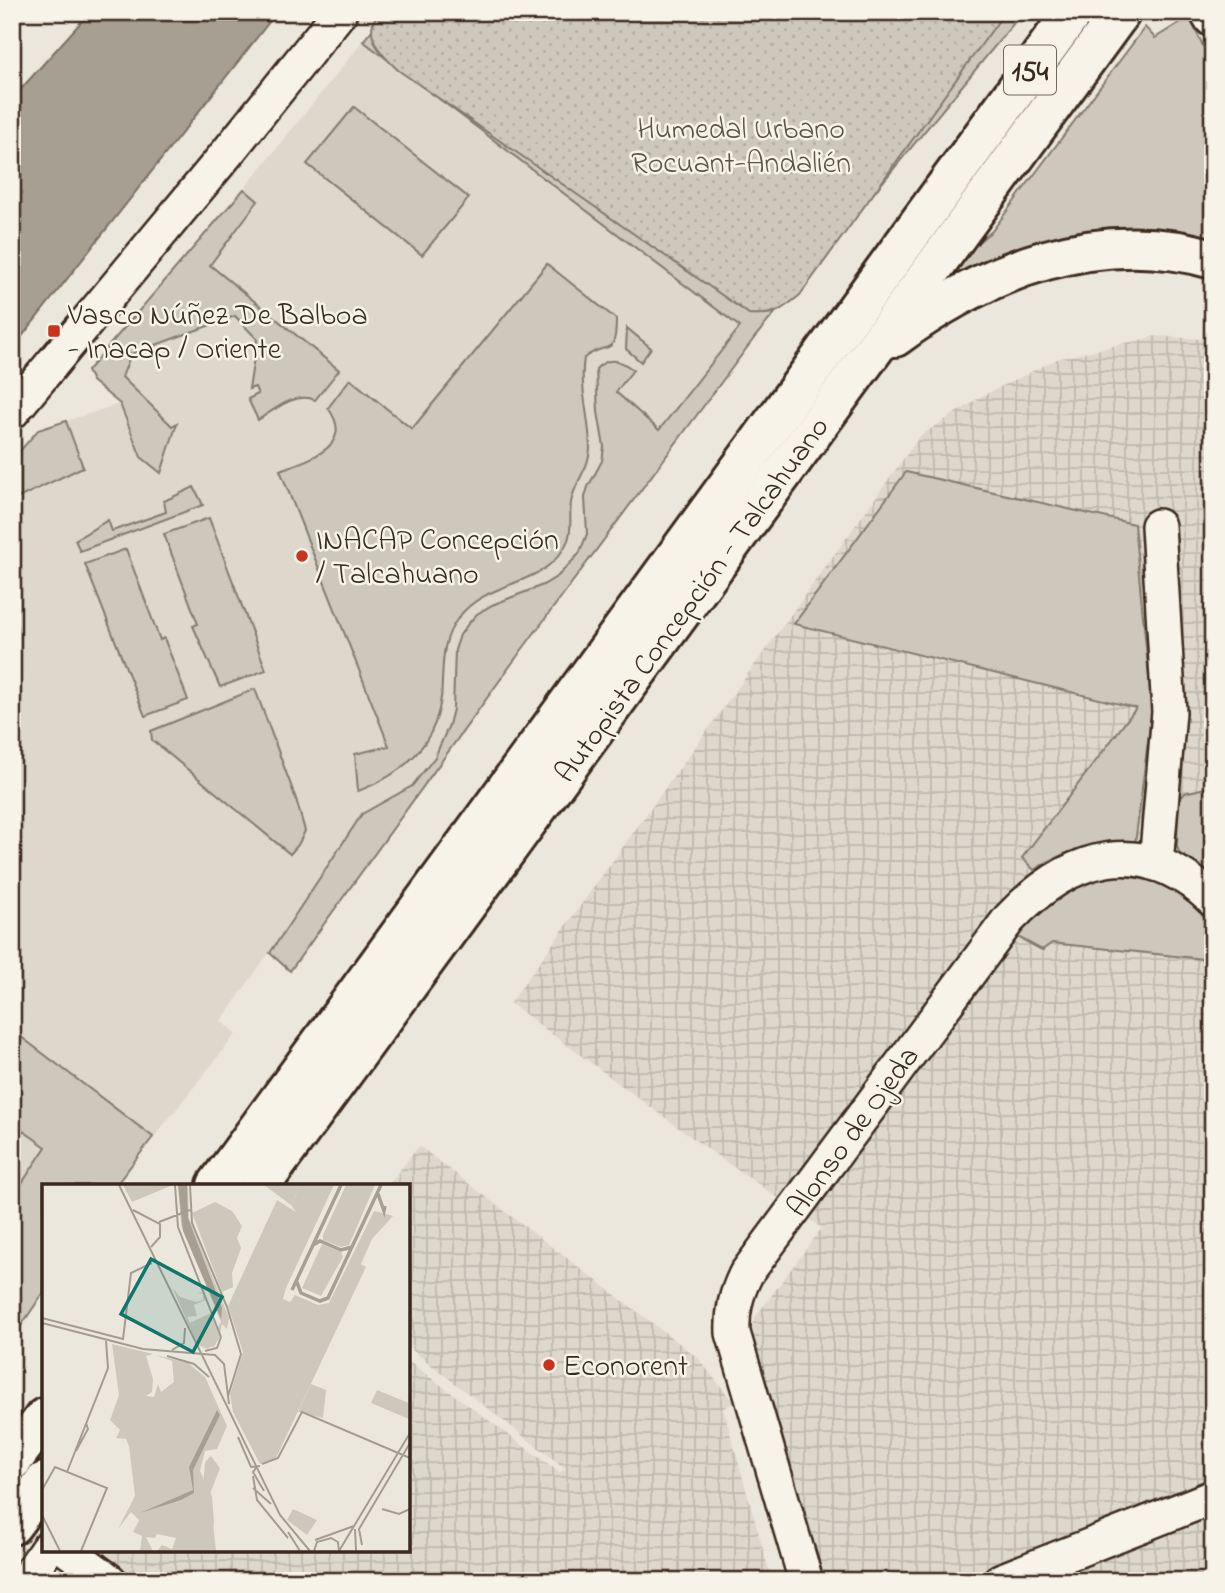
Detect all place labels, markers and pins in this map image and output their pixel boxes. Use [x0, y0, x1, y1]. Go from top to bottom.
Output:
place label: Vasco Núñez De Balboa - Inacap / Oriente [67, 295, 368, 373]
marker: Vasco Núñez De Balboa - Inacap / Oriente [46, 323, 62, 339]
place label: INACAP Concepción / Talcahuano [316, 520, 559, 598]
marker: INACAP Concepción / Talcahuano [294, 548, 310, 564]
place label: Econorent [563, 1346, 688, 1390]
marker: Econorent [541, 1357, 557, 1373]

